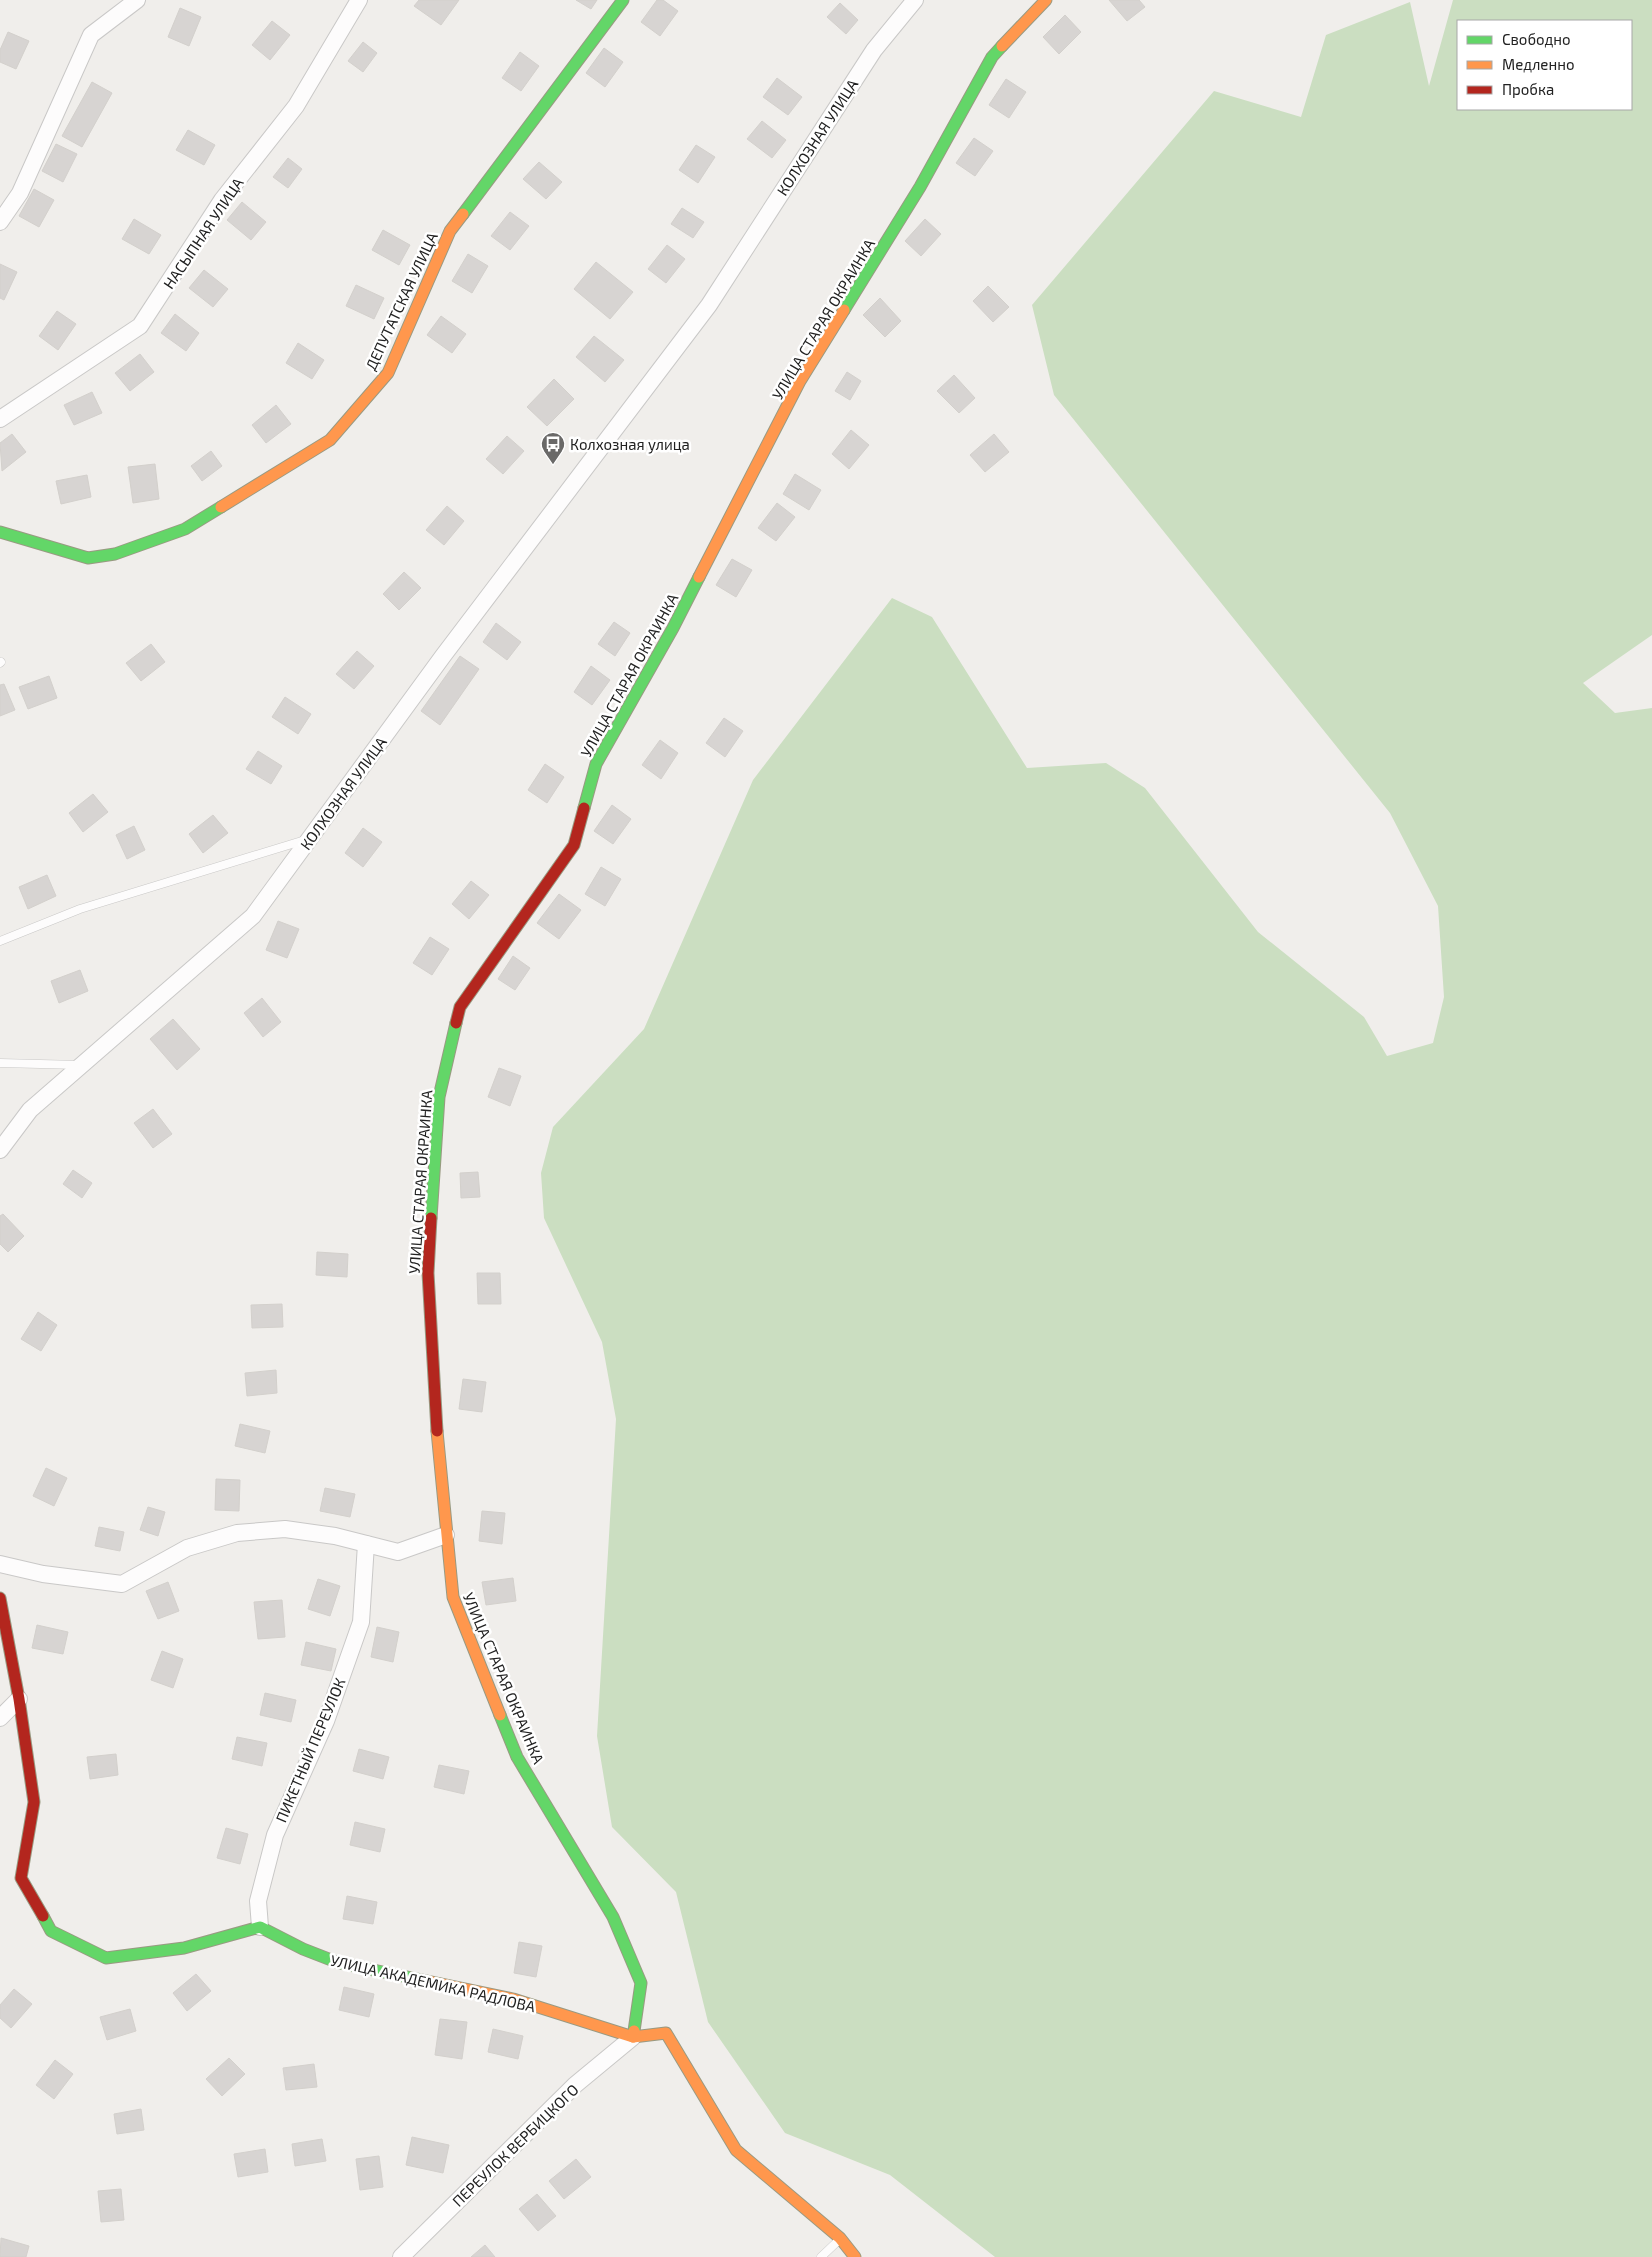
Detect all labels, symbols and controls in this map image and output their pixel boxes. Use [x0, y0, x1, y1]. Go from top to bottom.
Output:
legend [1457, 20, 1632, 110]
text: Свободно [1502, 30, 1571, 48]
text: Медленно [1502, 55, 1575, 73]
street label: КОЛХОЗНАЯ УЛИЦА [773, 75, 862, 199]
text: Пробка [1502, 80, 1554, 98]
street label: НАСЫПНАЯ УЛИЦА [159, 174, 247, 292]
street label: ДЕПУТАТСКАЯ УЛИЦА [361, 229, 441, 373]
street label: УЛИЦА СТАРАЯ ОКРАИНКА [768, 235, 878, 403]
bus stop icon: Колхозная улица [540, 431, 566, 465]
place label: Колхозная улица [570, 435, 690, 454]
street label: УЛИЦА СТАРАЯ ОКРАИНКА [576, 590, 682, 760]
street label: КОЛХОЗНАЯ УЛИЦА [296, 733, 390, 853]
street label: УЛИЦА СТАРАЯ ОКРАИНКА [405, 1089, 435, 1274]
street label: УЛИЦА СТАРАЯ ОКРАИНКА [460, 1590, 549, 1767]
street label: ПИКЕТНЫЙ ПЕРЕУЛОК [271, 1675, 349, 1825]
street label: УЛИЦА АКАДЕМИКА РАДЛОВА [329, 1951, 538, 2015]
street label: ПЕРЕУЛОК ВЕРБИЦКОГО [448, 2080, 582, 2210]

